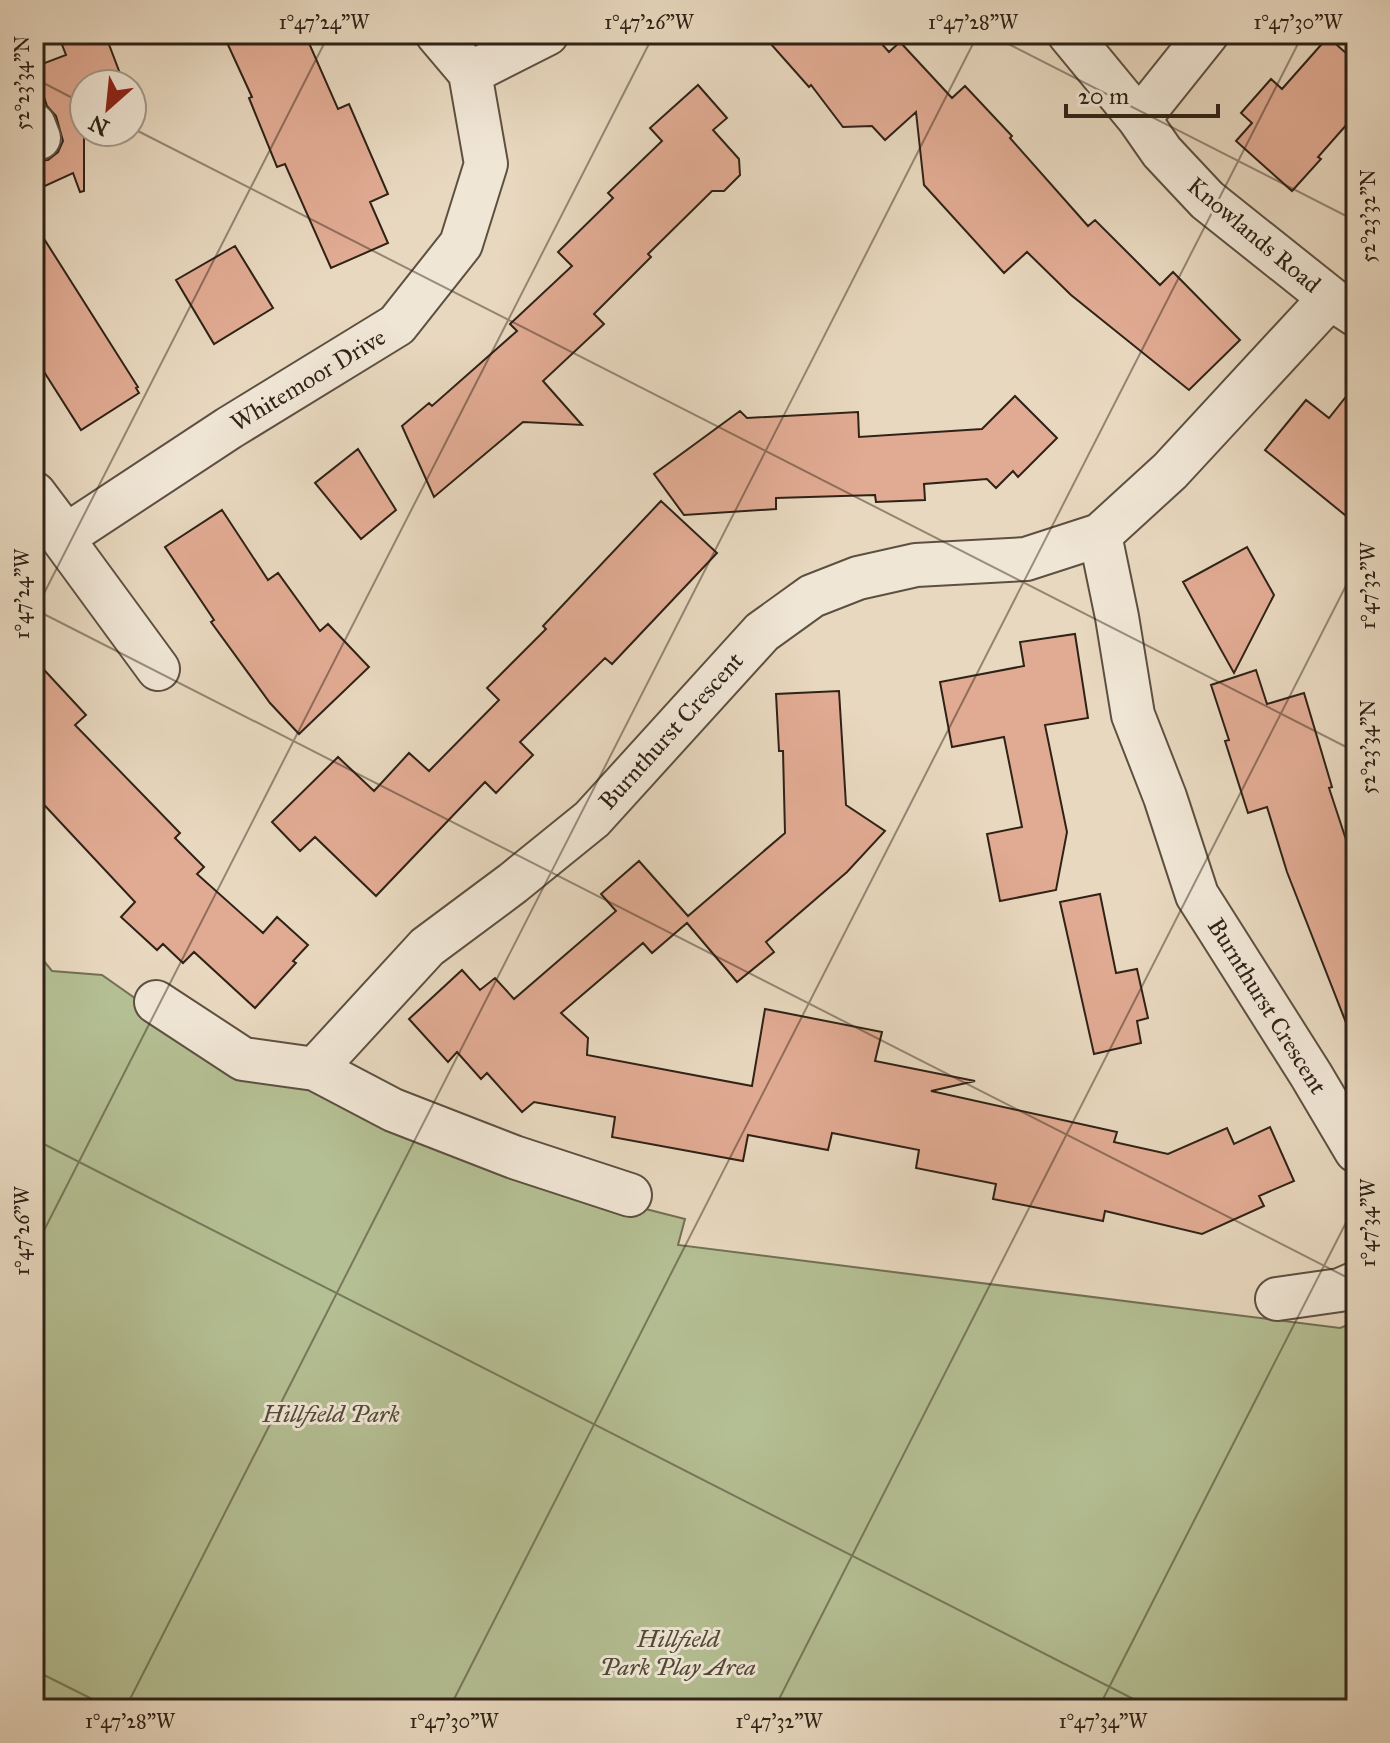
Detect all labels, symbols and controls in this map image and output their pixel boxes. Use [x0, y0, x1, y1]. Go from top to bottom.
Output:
text: 1°47'24"W [279, 10, 370, 34]
text: 1°47'26"W [604, 10, 695, 34]
text: 1°47'28"W [928, 10, 1019, 34]
text: 1°47'30"W [1253, 10, 1344, 34]
text: 52°23'34"N [10, 36, 34, 130]
north arrow [68, 68, 148, 148]
scale bar [1066, 68, 1218, 118]
text: 20 m [1078, 81, 1129, 111]
text: N [84, 109, 114, 142]
text: 52°23'32"N [1356, 169, 1380, 263]
street label: Knowlands Road [1181, 171, 1327, 299]
street label: Whitemoor Drive [225, 322, 391, 438]
text: 1°47'32"W [1356, 541, 1380, 630]
text: 1°47'24"W [10, 548, 34, 639]
street label: Burnthurst Crescent [592, 646, 750, 816]
text: 52°23'34"N [1356, 700, 1380, 794]
street label: Burnthurst Crescent [1201, 912, 1333, 1100]
text: 1°47'34"W [1356, 1178, 1380, 1267]
text: 1°47'26"W [10, 1185, 34, 1276]
park label: Hillfield Park [261, 1399, 400, 1429]
park label: Hillfield Park Play Area [600, 1624, 756, 1682]
text: 1°47'28"W [85, 1709, 176, 1733]
text: 1°47'30"W [409, 1709, 500, 1733]
text: 1°47'32"W [735, 1709, 824, 1733]
text: 1°47'34"W [1059, 1709, 1148, 1733]

